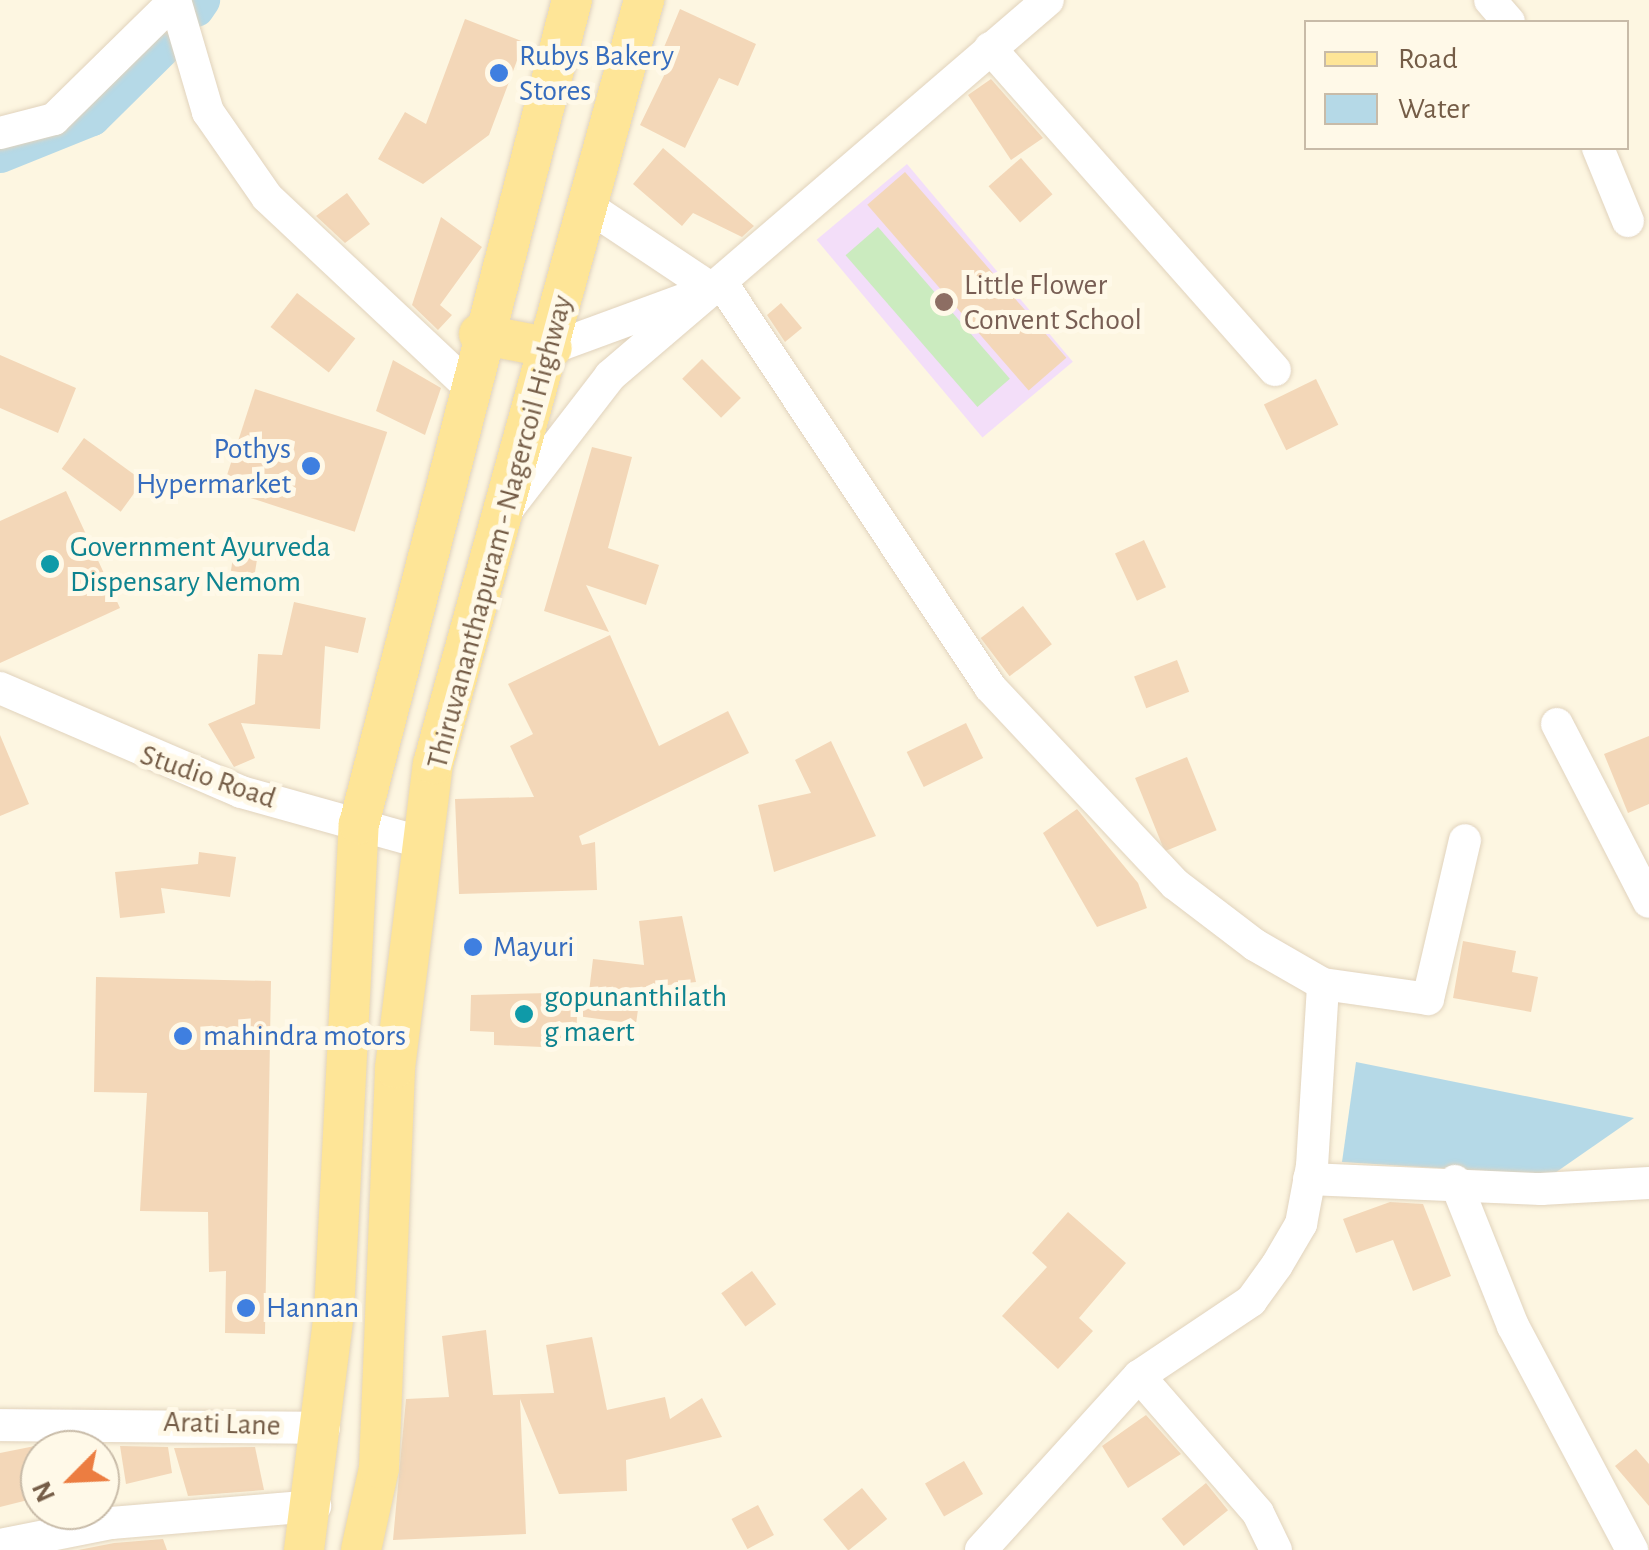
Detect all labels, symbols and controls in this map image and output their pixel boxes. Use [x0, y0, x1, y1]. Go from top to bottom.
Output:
legend [1304, 20, 1629, 150]
place label: Rubys Bakery Stores [519, 38, 674, 108]
text: Road [1398, 44, 1458, 74]
marker: Rubys Bakery Stores [488, 62, 510, 84]
text: Water [1398, 94, 1470, 124]
place label: Little Flower Convent School [964, 267, 1142, 338]
street label: Thiruvananthapuram - Nagercoil Highway [419, 291, 581, 773]
marker: Little Flower Convent School [933, 291, 955, 313]
place label: Pothys Hypermarket [136, 431, 291, 502]
marker: Pothys Hypermarket [300, 455, 322, 477]
place label: Government Ayurveda Dispensary Nemom [70, 529, 331, 600]
marker: Government Ayurveda Dispensary Nemom [39, 553, 61, 575]
street label: Studio Road [135, 737, 281, 817]
place label: Mayuri [493, 929, 575, 965]
marker: Mayuri [462, 936, 484, 958]
place label: gopunanthilath g maert [544, 979, 727, 1050]
marker: gopunanthilath g maert [513, 1003, 535, 1025]
place label: mahindra motors [203, 1018, 406, 1054]
marker: mahindra motors [172, 1025, 194, 1047]
place label: Hannan [266, 1290, 359, 1326]
marker: Hannan [235, 1297, 257, 1319]
street label: Arati Lane [163, 1404, 281, 1444]
north arrow [20, 1430, 120, 1530]
text: N [28, 1477, 61, 1506]

